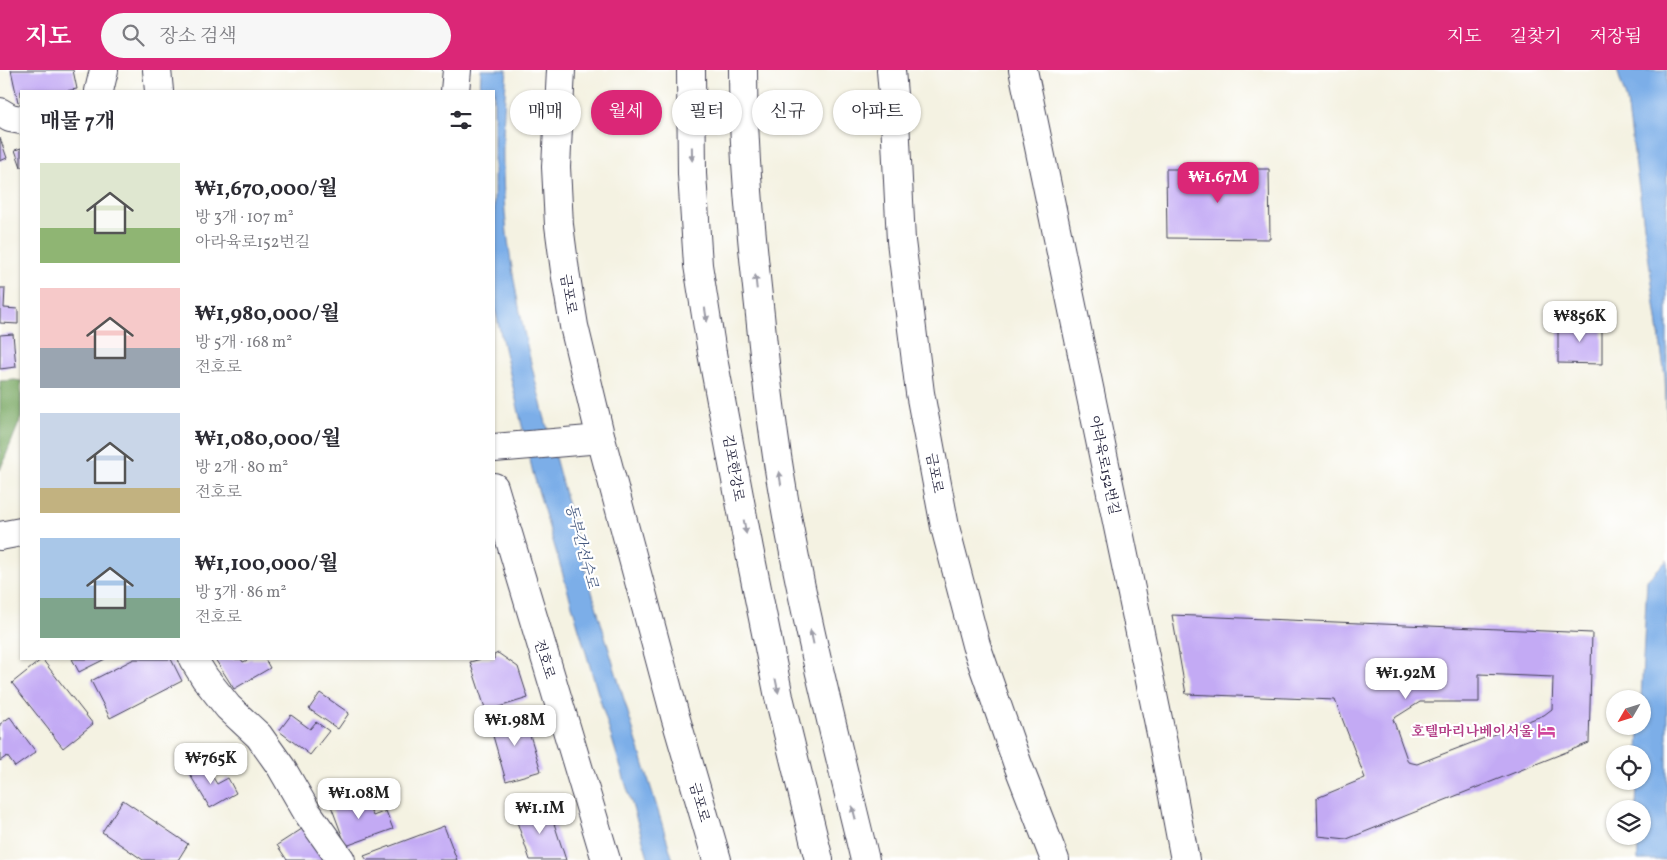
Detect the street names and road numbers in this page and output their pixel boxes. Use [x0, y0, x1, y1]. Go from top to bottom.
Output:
street label: 금포로 [555, 273, 580, 316]
street label: 아라육로152번길 [1084, 414, 1123, 517]
street label: 김포한강로 [717, 433, 748, 504]
street label: 금포로 [920, 452, 947, 495]
street label: 전호로 [529, 637, 559, 682]
street label: 금포로 [684, 780, 713, 825]

